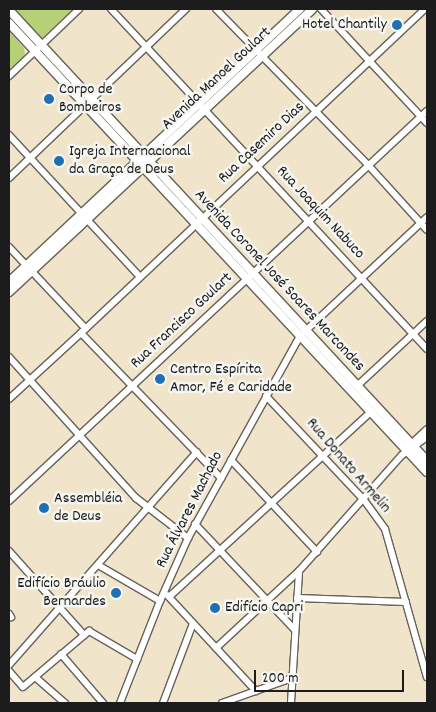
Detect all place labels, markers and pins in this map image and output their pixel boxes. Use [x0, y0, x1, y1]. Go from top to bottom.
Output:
place label: Hotel Chantily [302, 15, 387, 35]
marker: Hotel Chantily [391, 19, 403, 31]
place label: Corpo de Bombeiros [59, 80, 121, 118]
marker: Corpo de Bombeiros [43, 93, 55, 105]
place label: Igreja Internacional da Graça de Deus [69, 142, 191, 180]
marker: Igreja Internacional da Graça de Deus [53, 155, 65, 167]
place label: Centro Espírita Amor, Fé e Caridade [170, 360, 292, 398]
marker: Centro Espírita Amor, Fé e Caridade [154, 373, 166, 385]
place label: Assembléia de Deus [54, 489, 122, 527]
marker: Assembléia de Deus [38, 502, 50, 514]
place label: Edifício Bráulio Bernardes [17, 574, 106, 612]
marker: Edifício Bráulio Bernardes [110, 587, 122, 599]
place label: Edifício Capri [225, 598, 303, 618]
marker: Edifício Capri [209, 602, 221, 614]

